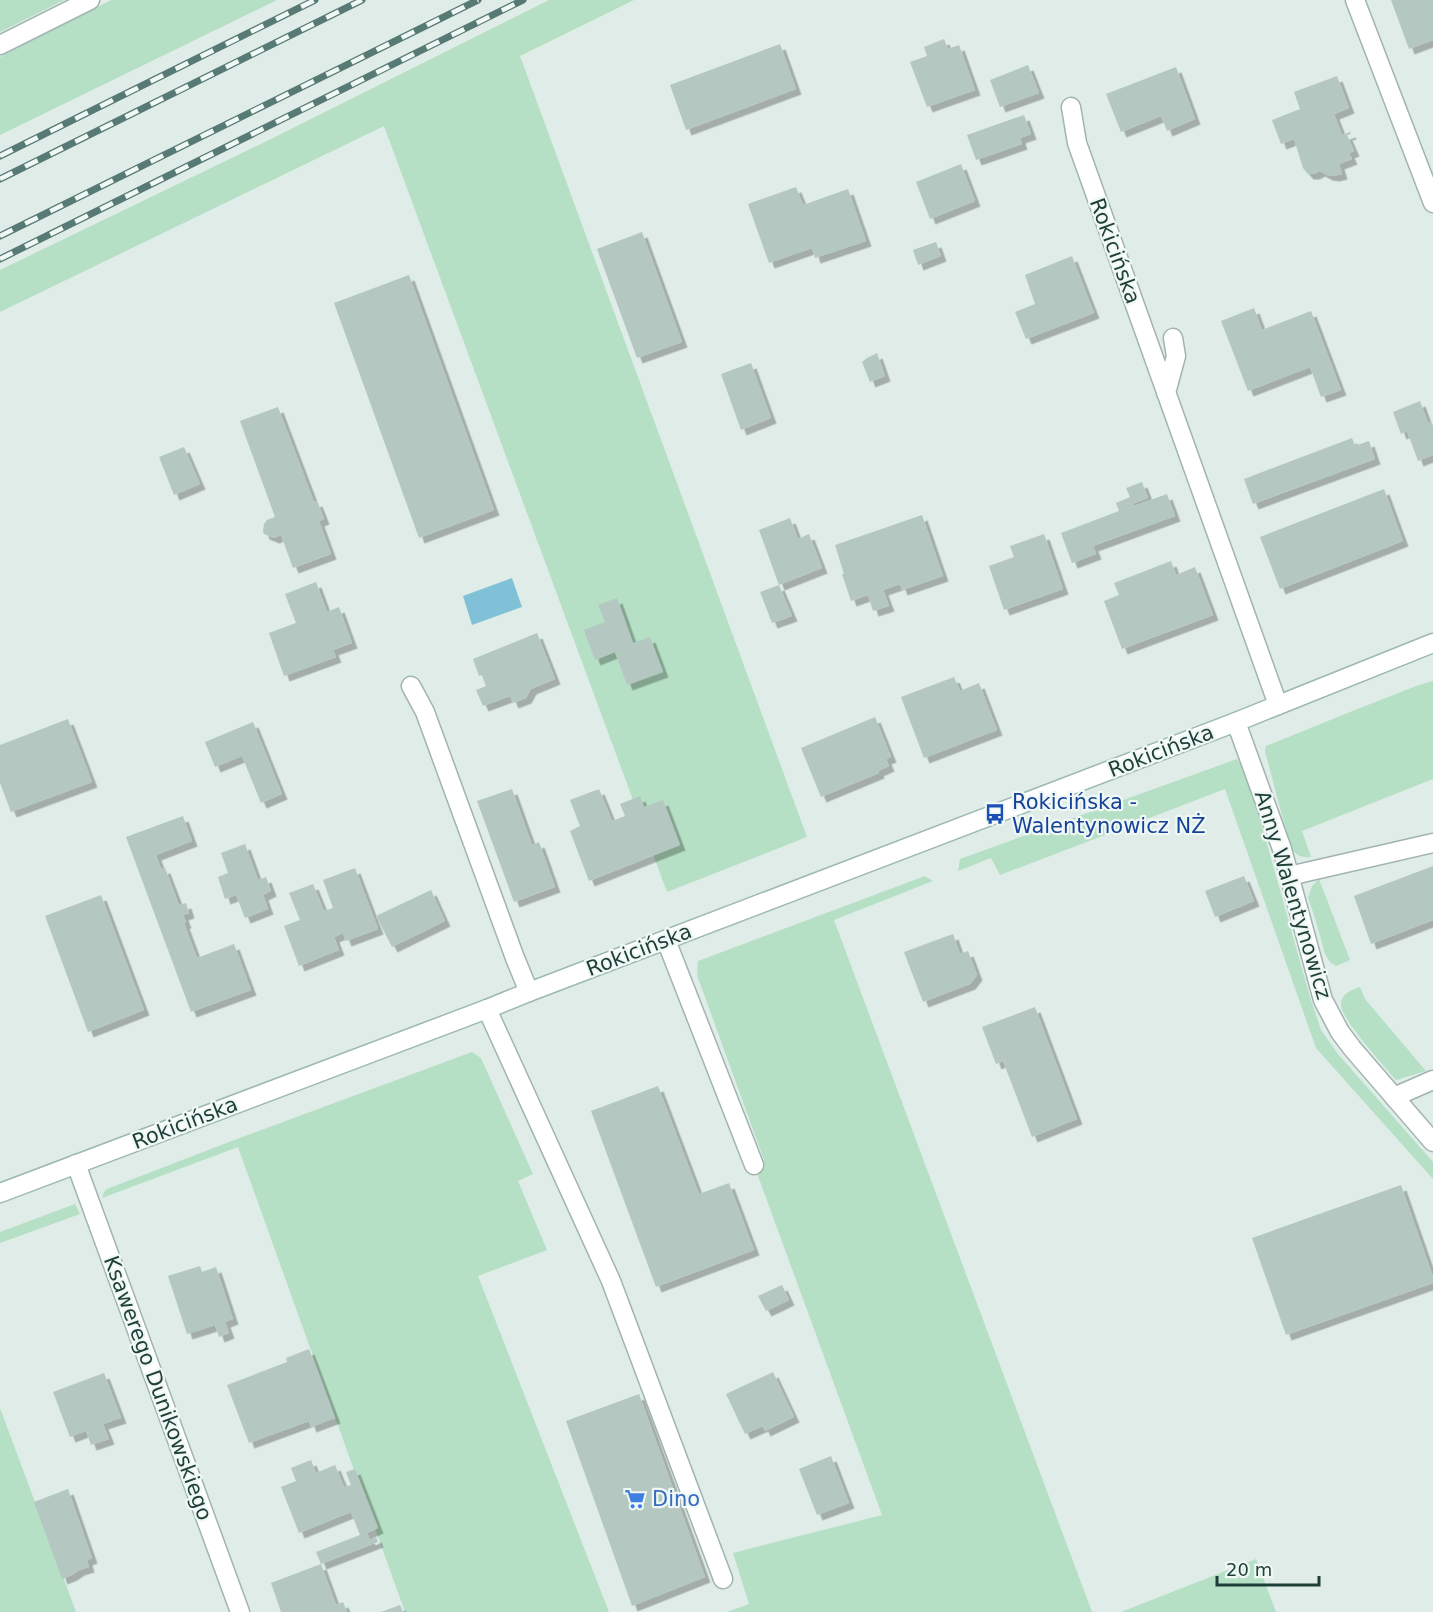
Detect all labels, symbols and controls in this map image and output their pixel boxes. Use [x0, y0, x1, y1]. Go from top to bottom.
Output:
street label: Rokicińska [1085, 195, 1145, 307]
street label: Rokicińska [1105, 720, 1217, 782]
street label: Anny Walentynowicz [1250, 788, 1336, 1002]
place label: Rokicińska - Walentynowicz NŻ [1012, 790, 1206, 838]
bus stop icon: Rokicińska - Walentynowicz NŻ [983, 802, 1007, 826]
street label: Rokicińska [583, 919, 695, 981]
street label: Rokicińska [129, 1092, 241, 1154]
street label: Ksawerego Dunikowskiego [99, 1252, 217, 1524]
supermarket icon: Dino [623, 1487, 647, 1511]
place label: Dino [652, 1487, 700, 1511]
scale bar [1217, 1549, 1319, 1587]
text: 20 m [1226, 1559, 1272, 1580]

